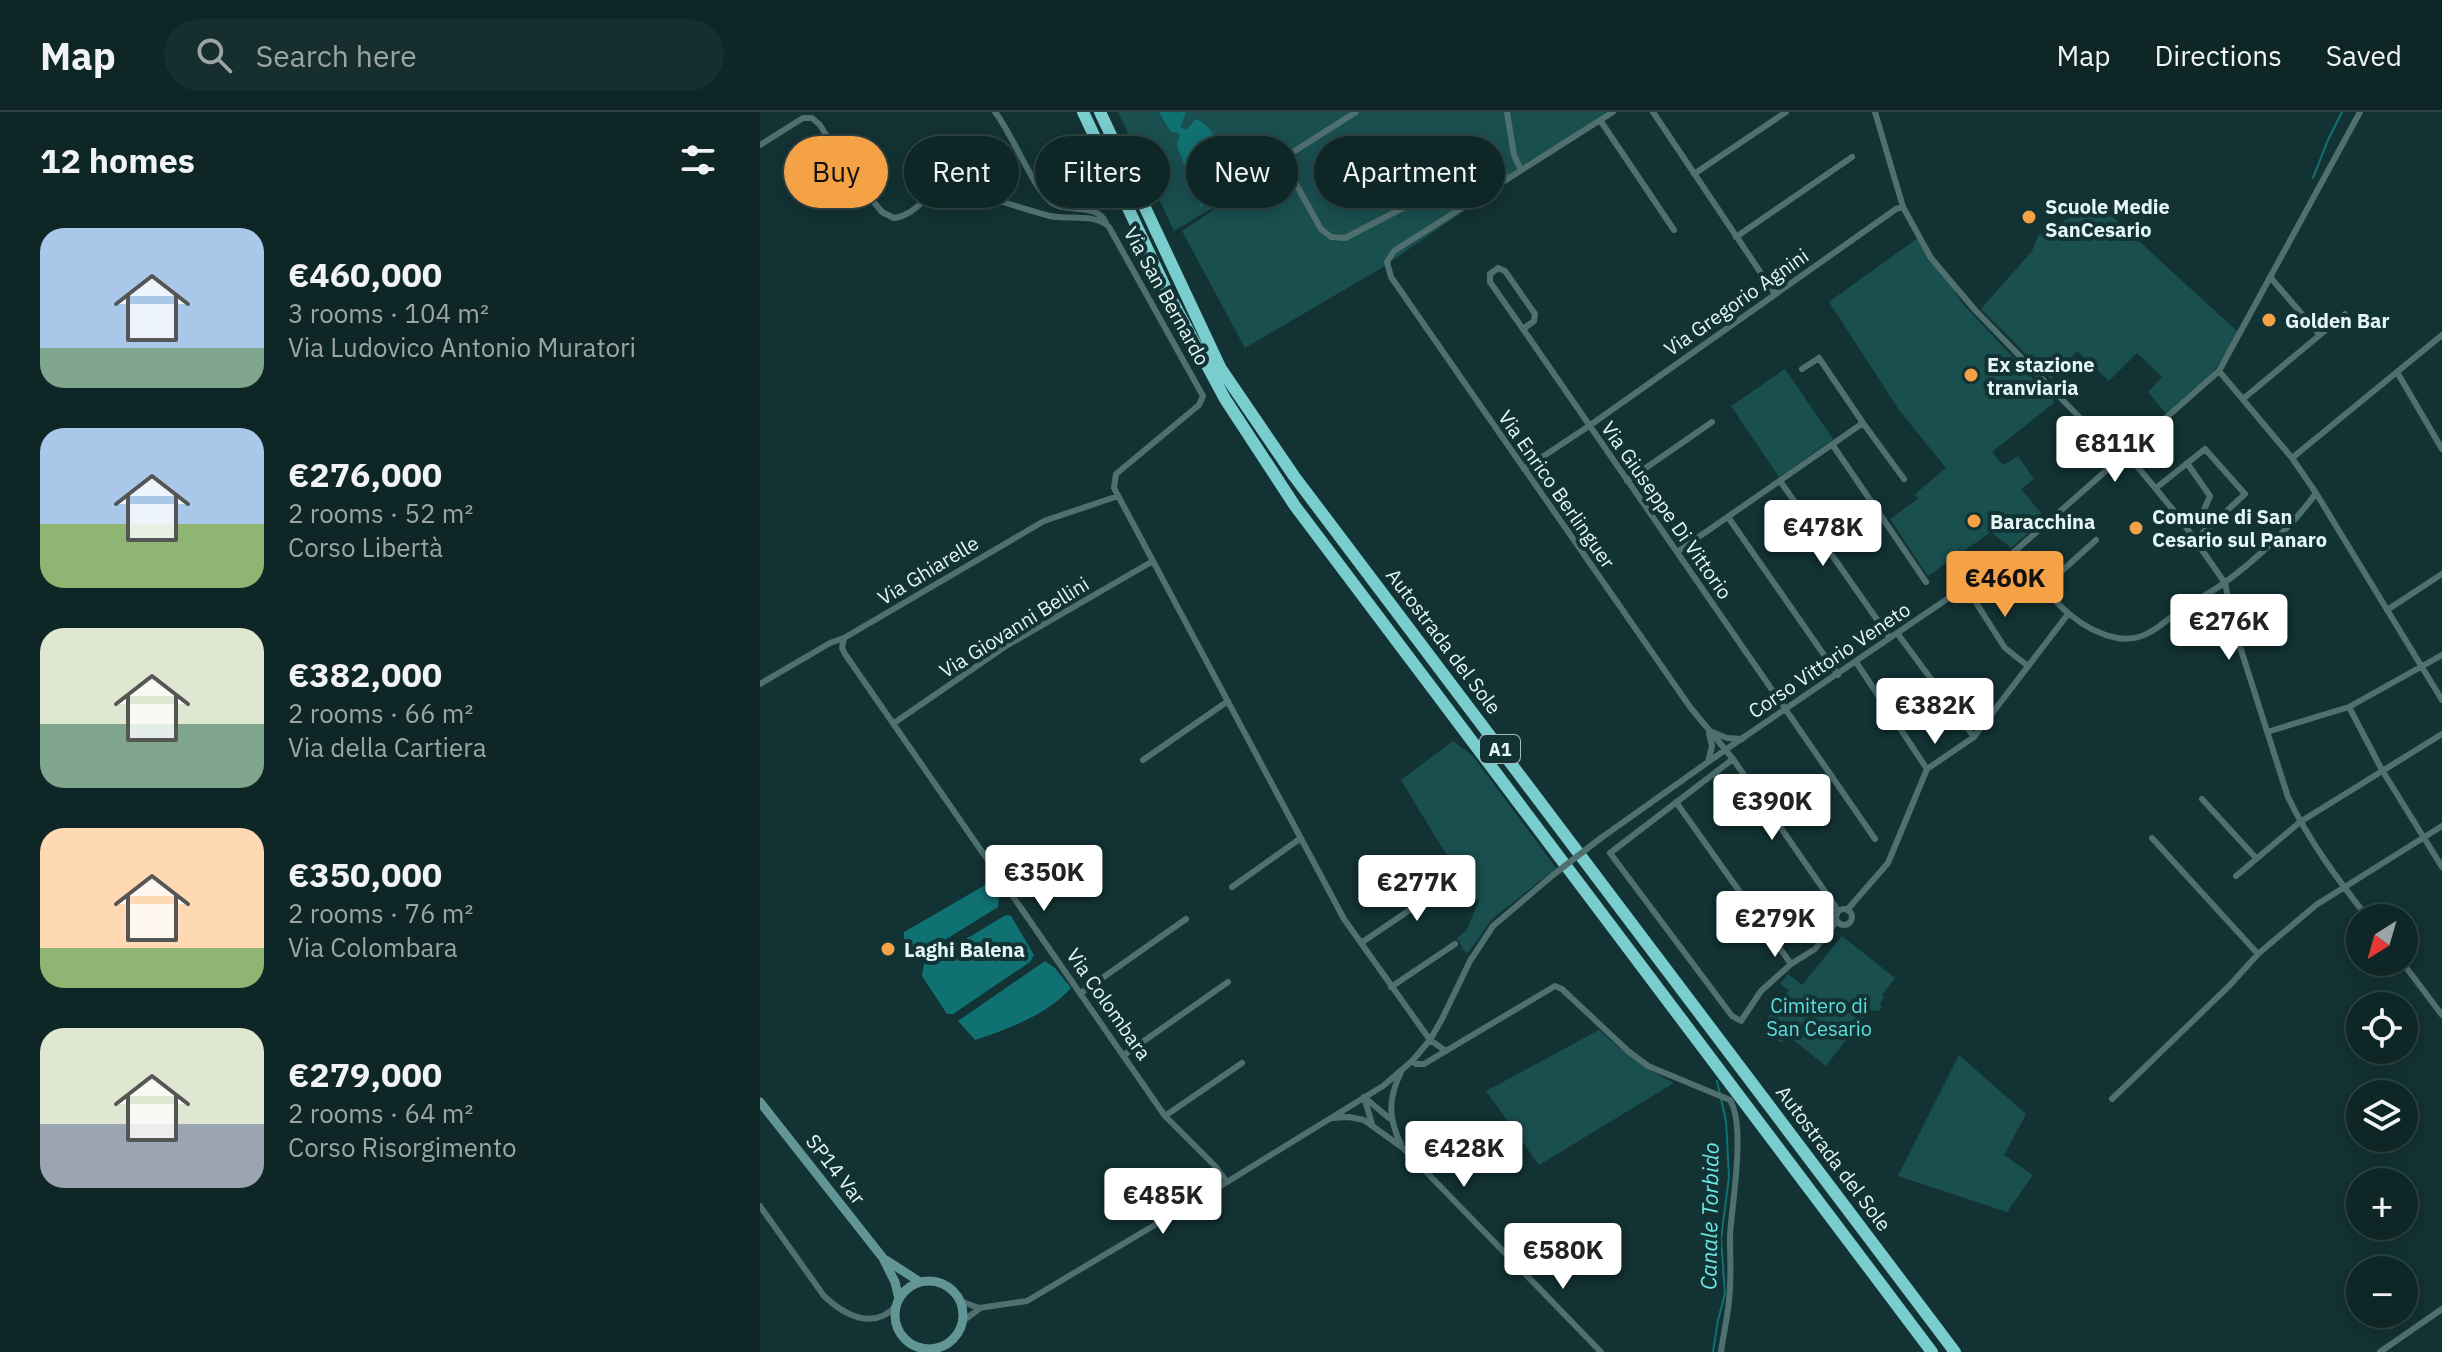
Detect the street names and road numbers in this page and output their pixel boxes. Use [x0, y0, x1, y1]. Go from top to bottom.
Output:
street label: Via San Bernardo [1118, 222, 1216, 370]
street label: Via Gregorio Agnini [1658, 242, 1814, 362]
street label: Via Enrico Berlinguer [1492, 405, 1622, 573]
street label: Via Giuseppe Di Vittorio [1595, 416, 1739, 604]
street label: Via Ghiarelle [872, 529, 984, 611]
street label: Autostrada del Sole [1380, 563, 1508, 719]
street label: Via Giovanni Bellini [934, 570, 1094, 684]
street label: Corso Vittorio Veneto [1743, 596, 1915, 724]
road number: A1 [1480, 735, 1520, 763]
street label: Via Colombara [1061, 943, 1158, 1065]
street label: Autostrada del Sole [1770, 1080, 1898, 1236]
street label: SP14 Var [800, 1128, 872, 1210]

